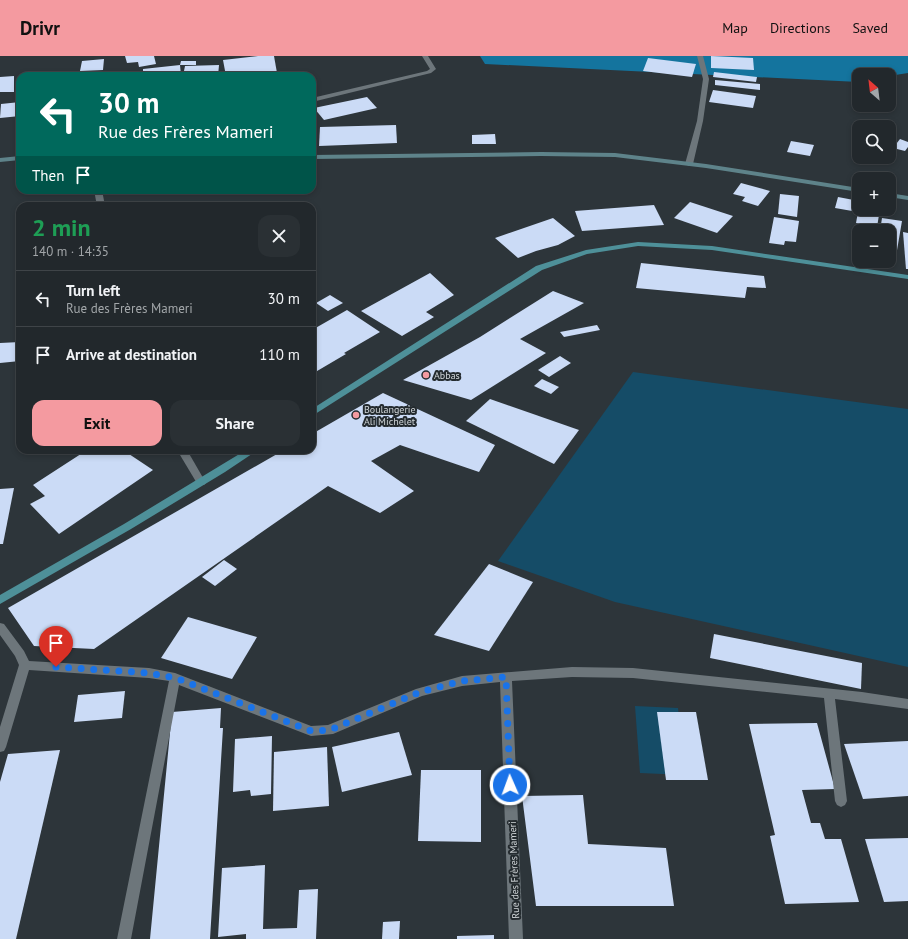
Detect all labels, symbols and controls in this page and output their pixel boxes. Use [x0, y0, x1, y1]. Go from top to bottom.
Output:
text: Drivr [20, 16, 60, 40]
text: Map [722, 19, 748, 37]
text: Directions [770, 19, 830, 37]
text: Saved [852, 19, 888, 37]
north arrow [852, 68, 896, 112]
map controls [852, 68, 896, 268]
text: 30 m [98, 84, 159, 121]
icon: left [32, 88, 84, 140]
text: Rue des Frères Mameri [98, 120, 273, 143]
button: search [852, 120, 896, 164]
icon: arrive [72, 164, 94, 186]
text: Then [32, 166, 64, 185]
button: + [852, 172, 896, 216]
text: 2 min [32, 212, 91, 243]
button: close [258, 215, 300, 257]
button: − [852, 224, 896, 268]
text: 140 m · 14:35 [32, 243, 109, 260]
text: Turn left [66, 281, 120, 300]
icon: left [32, 288, 54, 310]
text: 30 m [267, 289, 300, 308]
text: Rue des Frères Mameri [66, 300, 193, 317]
icon: arrive [32, 344, 54, 366]
text: Arrive at destination [66, 345, 197, 364]
text: 110 m [259, 345, 300, 364]
place label: Abbas [434, 369, 460, 382]
marker: Abbas [421, 370, 431, 380]
button: Exit [32, 400, 162, 446]
button: Share [170, 400, 300, 446]
place label: Boulangerie Ali Michelet [364, 403, 416, 428]
marker: Boulangerie Ali Michelet [351, 410, 361, 420]
pin [39, 626, 73, 667]
icon: arrive [45, 632, 67, 654]
position arrow [489, 764, 531, 806]
street label: Rue des Frères Mameri [506, 821, 522, 919]

